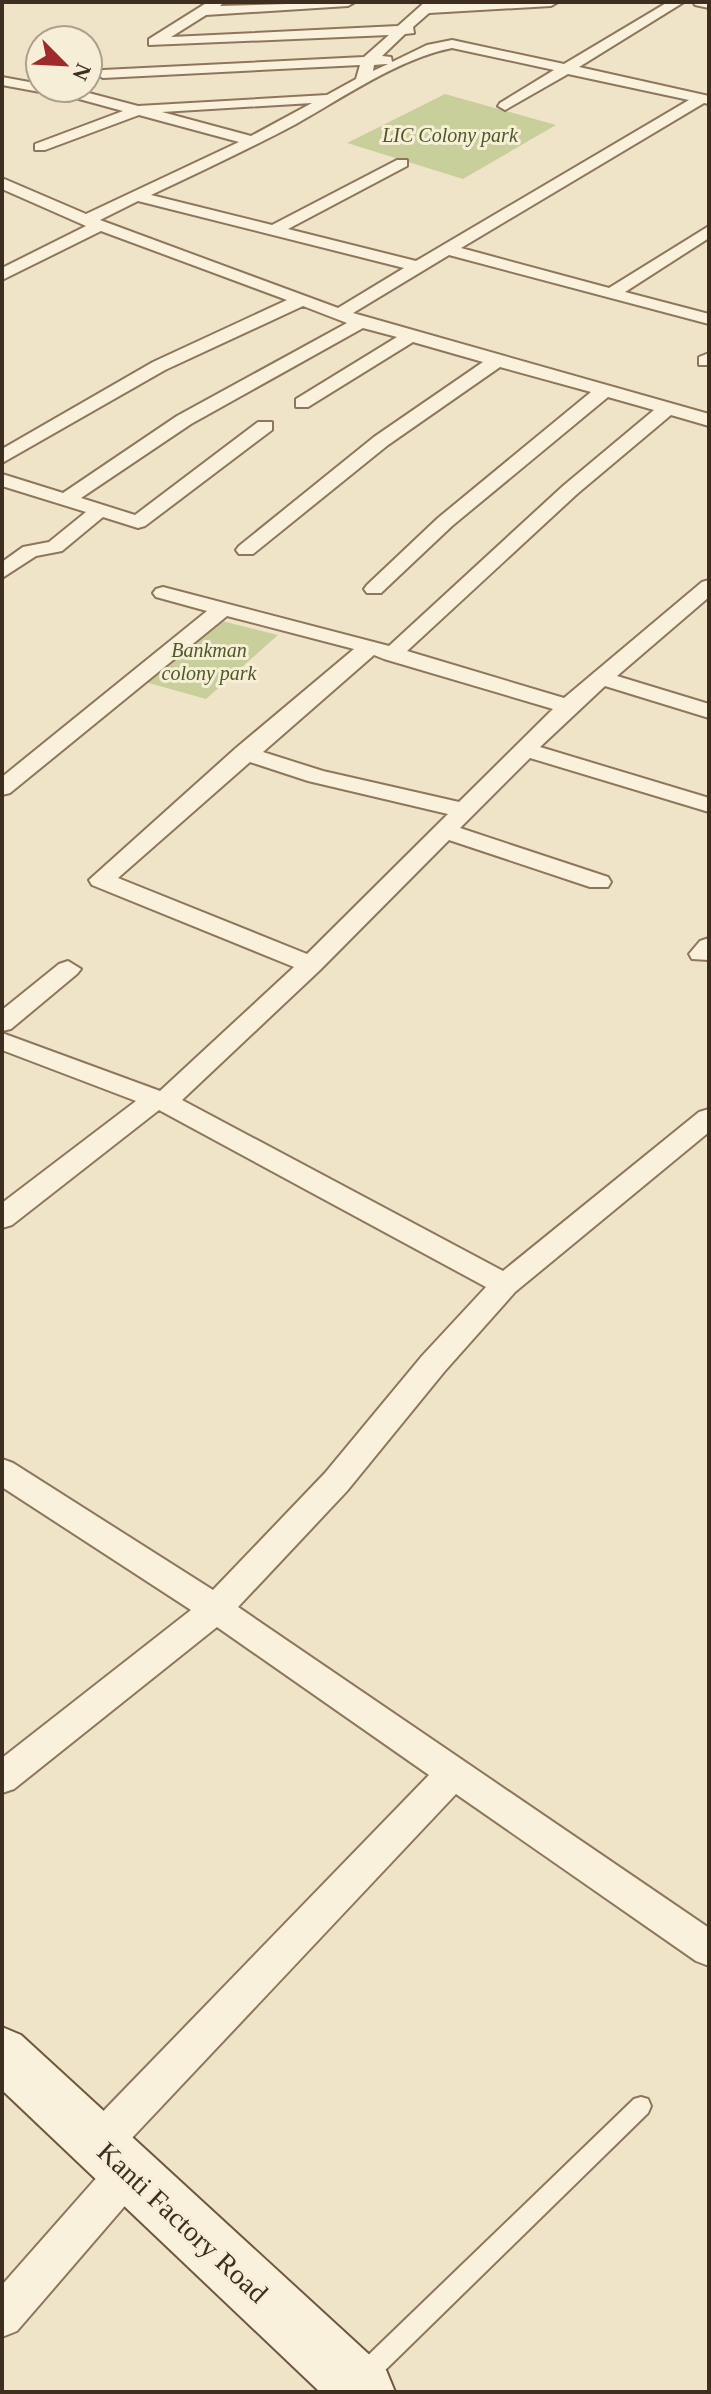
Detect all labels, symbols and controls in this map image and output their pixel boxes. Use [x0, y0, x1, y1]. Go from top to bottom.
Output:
north arrow [24, 24, 104, 104]
text: N [67, 60, 96, 84]
park label: LIC Colony park [381, 124, 519, 147]
park label: Bankman colony park [162, 639, 258, 685]
street label: Kanti Factory Road [91, 2136, 274, 2309]

